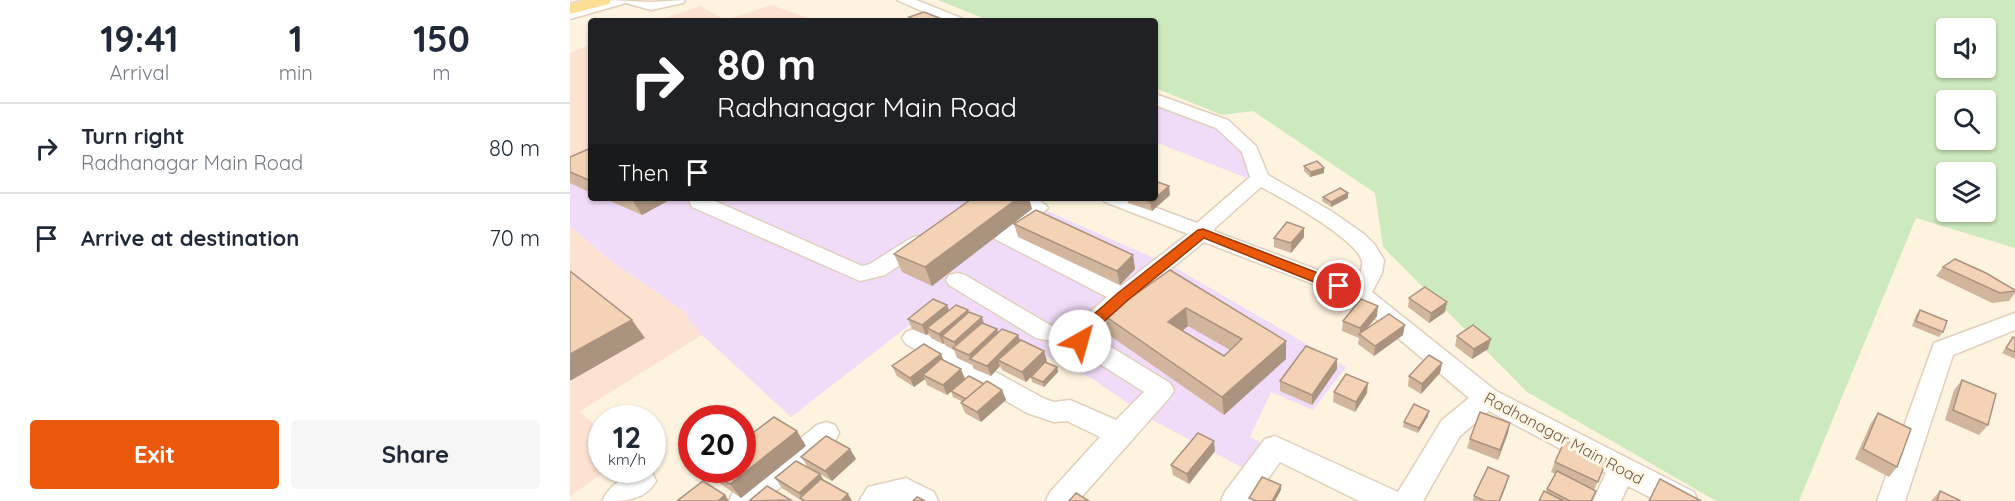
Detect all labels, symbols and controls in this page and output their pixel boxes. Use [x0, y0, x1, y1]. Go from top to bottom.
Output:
text: 19:41 [100, 16, 179, 61]
text: 1 [289, 16, 303, 61]
text: 150 [413, 16, 470, 61]
map controls [1936, 18, 1996, 222]
button: sound [1936, 18, 1996, 78]
text: 80 m [717, 38, 816, 91]
icon: right [618, 42, 696, 120]
text: Arrival [109, 60, 169, 85]
text: min [279, 60, 313, 85]
text: m [432, 60, 450, 85]
text: Radhanagar Main Road [717, 90, 1017, 124]
button: search [1936, 90, 1996, 150]
text: Turn right [81, 122, 185, 150]
icon: right [30, 132, 63, 165]
text: 80 m [489, 134, 540, 162]
text: Radhanagar Main Road [81, 150, 303, 175]
icon: arrive [681, 156, 714, 189]
text: Then [618, 159, 669, 187]
button: layers [1936, 162, 1996, 222]
icon: arrive [30, 222, 63, 255]
text: Arrive at destination [81, 224, 299, 252]
text: 70 m [490, 224, 540, 252]
pin [1313, 260, 1364, 311]
icon: arrive [1322, 269, 1355, 302]
position arrow [1048, 309, 1112, 373]
street label: Radhanagar Main Road [1481, 387, 1647, 489]
speed limit sign: 20 [678, 405, 756, 483]
text: 12 [613, 418, 641, 456]
button: Exit [30, 420, 279, 489]
button: Share [291, 420, 540, 489]
text: km/h [608, 450, 646, 469]

